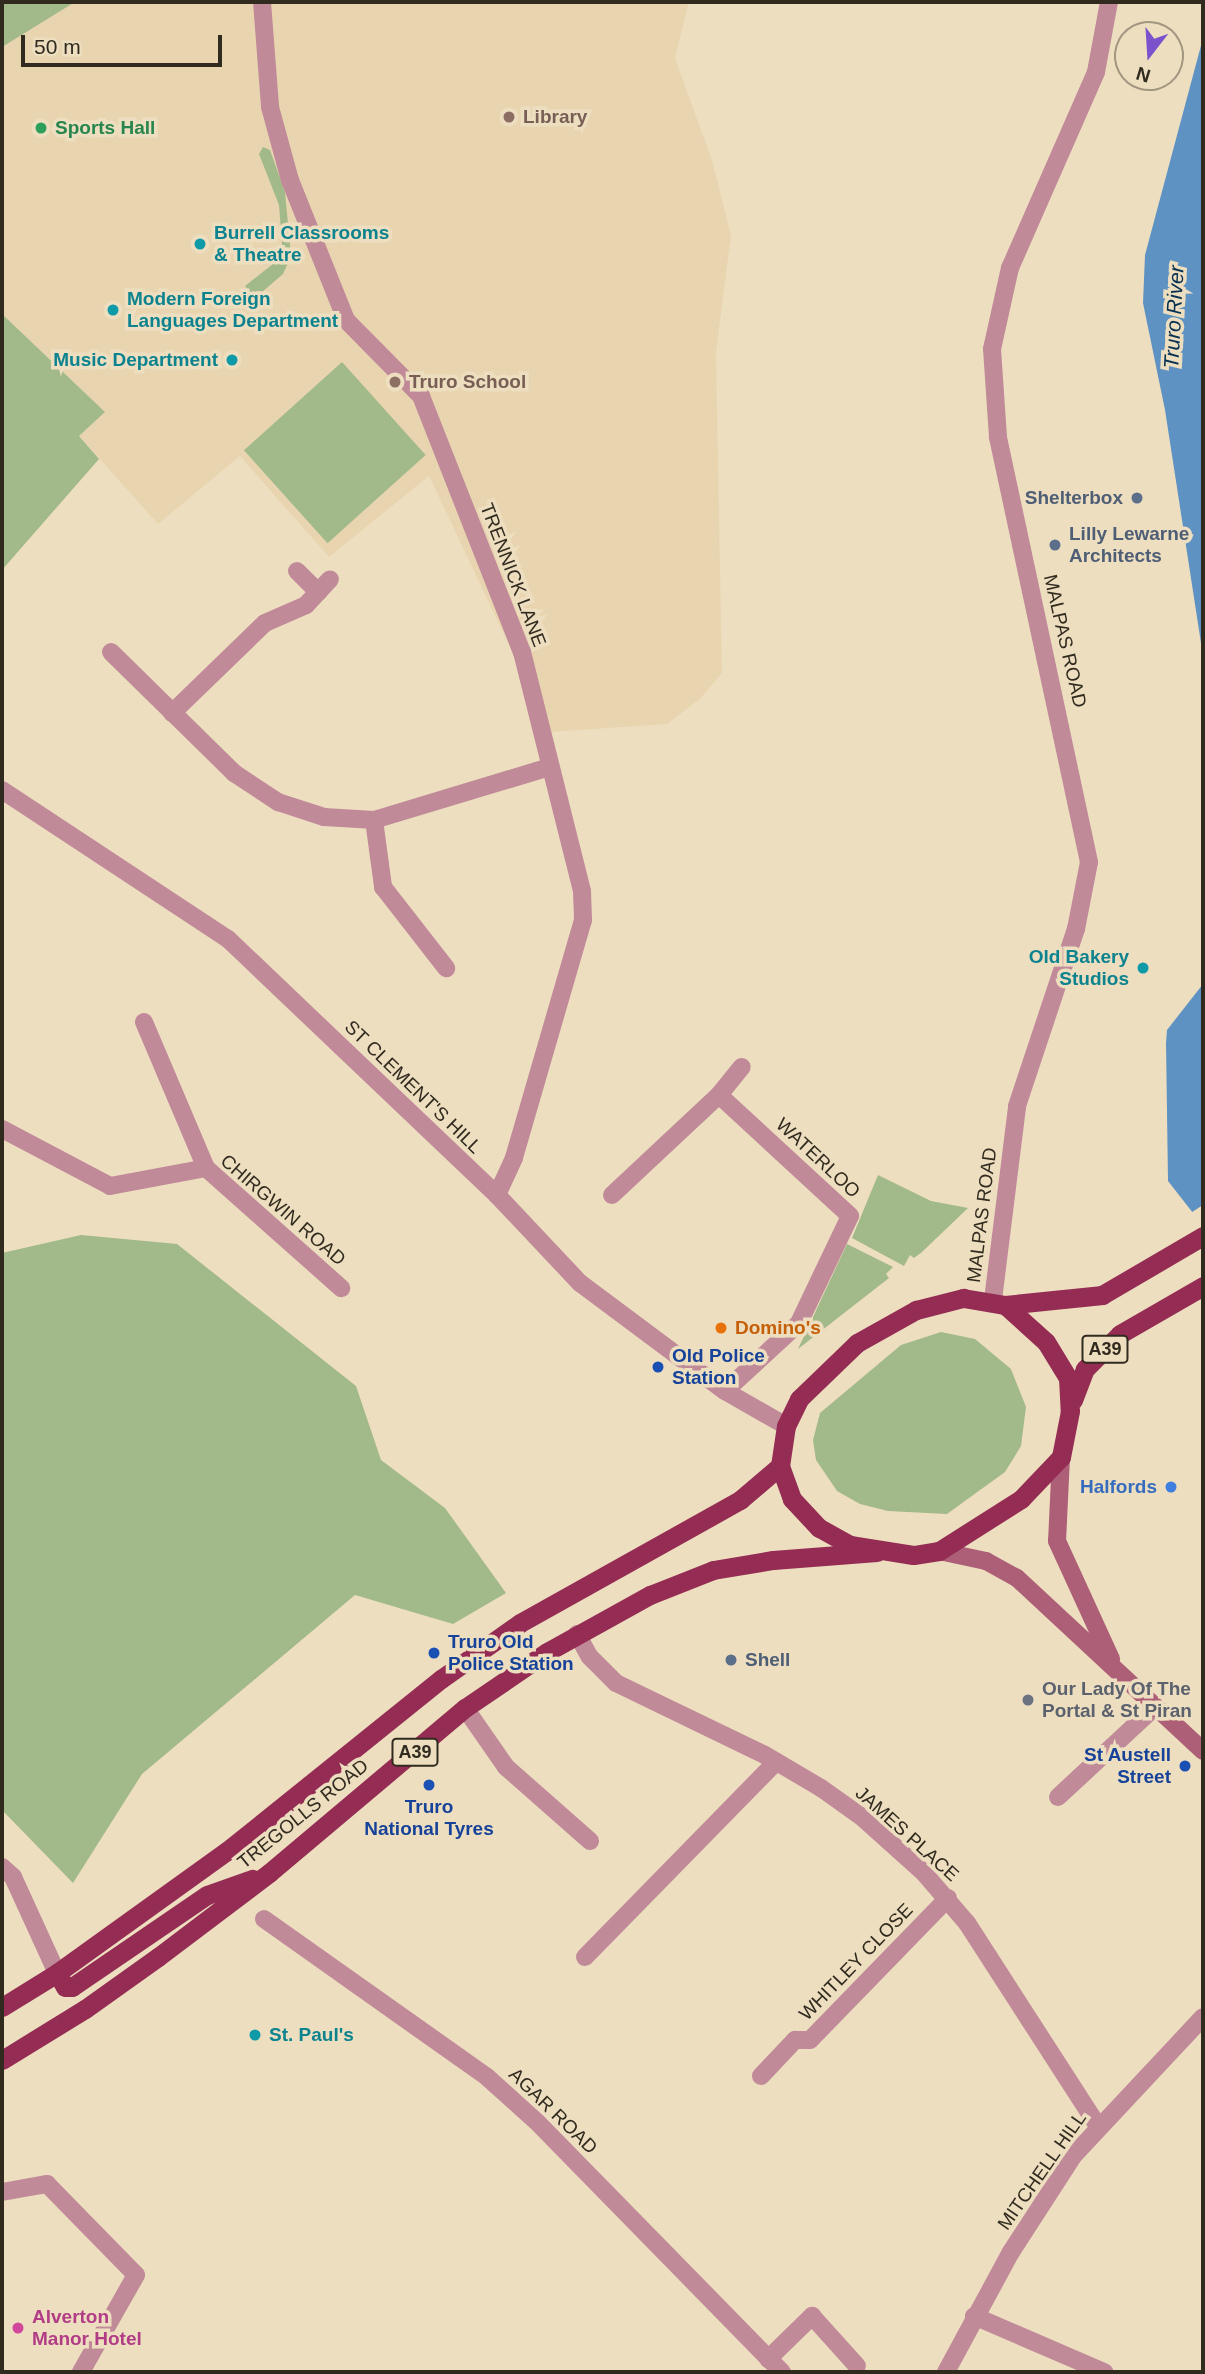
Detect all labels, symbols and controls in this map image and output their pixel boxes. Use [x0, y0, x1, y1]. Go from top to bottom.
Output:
scale bar [24, 21, 226, 65]
north arrow [1114, 21, 1184, 91]
text: 50 m [34, 35, 81, 58]
text: N [1134, 63, 1153, 87]
place label: Library [523, 106, 587, 128]
marker: Library [501, 109, 517, 125]
place label: Sports Hall [55, 117, 155, 139]
marker: Sports Hall [33, 120, 49, 136]
place label: Burrell Classrooms & Theatre [214, 222, 389, 266]
marker: Burrell Classrooms & Theatre [192, 236, 208, 252]
water label: Truro River [1159, 265, 1189, 369]
place label: Modern Foreign Languages Department [127, 288, 338, 332]
marker: Modern Foreign Languages Department [105, 302, 121, 318]
place label: Music Department [53, 349, 218, 371]
marker: Music Department [224, 352, 240, 368]
place label: Truro School [409, 371, 526, 393]
marker: Truro School [387, 374, 403, 390]
place label: Shelterbox [1025, 487, 1123, 509]
marker: Shelterbox [1129, 490, 1145, 506]
street label: TRENNICK LANE [475, 500, 551, 650]
place label: Lilly Lewarne Architects [1069, 523, 1189, 567]
marker: Lilly Lewarne Architects [1047, 537, 1063, 553]
street label: MALPAS ROAD [1039, 572, 1091, 710]
place label: Old Bakery Studios [1029, 946, 1129, 990]
marker: Old Bakery Studios [1135, 960, 1151, 976]
street label: ST CLEMENT'S HILL [340, 1016, 486, 1158]
street label: WATERLOO [771, 1113, 865, 1203]
street label: MALPAS ROAD [962, 1146, 1002, 1284]
street label: CHIRGWIN ROAD [216, 1149, 350, 1271]
place label: Domino's [735, 1317, 821, 1339]
marker: Domino's [713, 1320, 729, 1336]
road number: A39 [1080, 1334, 1130, 1364]
place label: Old Police Station [672, 1345, 765, 1389]
marker: Old Police Station [650, 1359, 666, 1375]
place label: Halfords [1080, 1476, 1157, 1498]
marker: Halfords [1163, 1479, 1179, 1495]
place label: Truro Old Police Station [448, 1631, 574, 1675]
marker: Truro Old Police Station [426, 1645, 442, 1661]
place label: Shell [745, 1649, 790, 1671]
marker: Shell [723, 1652, 739, 1668]
place label: Our Lady Of The Portal & St Piran [1042, 1678, 1192, 1722]
marker: Our Lady Of The Portal & St Piran [1020, 1692, 1036, 1708]
road number: A39 [390, 1737, 440, 1766]
place label: St Austell Street [1083, 1744, 1171, 1788]
street label: TREGOLLS ROAD [233, 1754, 373, 1874]
marker: St Austell Street [1177, 1758, 1193, 1774]
marker: Truro National Tyres [421, 1777, 437, 1793]
street label: JAMES PLACE [851, 1782, 963, 1886]
place label: Truro National Tyres [364, 1796, 494, 1840]
street label: WHITLEY CLOSE [794, 1899, 918, 2025]
place label: St. Paul's [269, 2024, 354, 2046]
marker: St. Paul's [247, 2027, 263, 2043]
street label: AGAR ROAD [504, 2063, 602, 2159]
street label: MITCHELL HILL [993, 2107, 1091, 2235]
place label: Alverton Manor Hotel [32, 2306, 142, 2350]
marker: Alverton Manor Hotel [10, 2320, 26, 2336]

